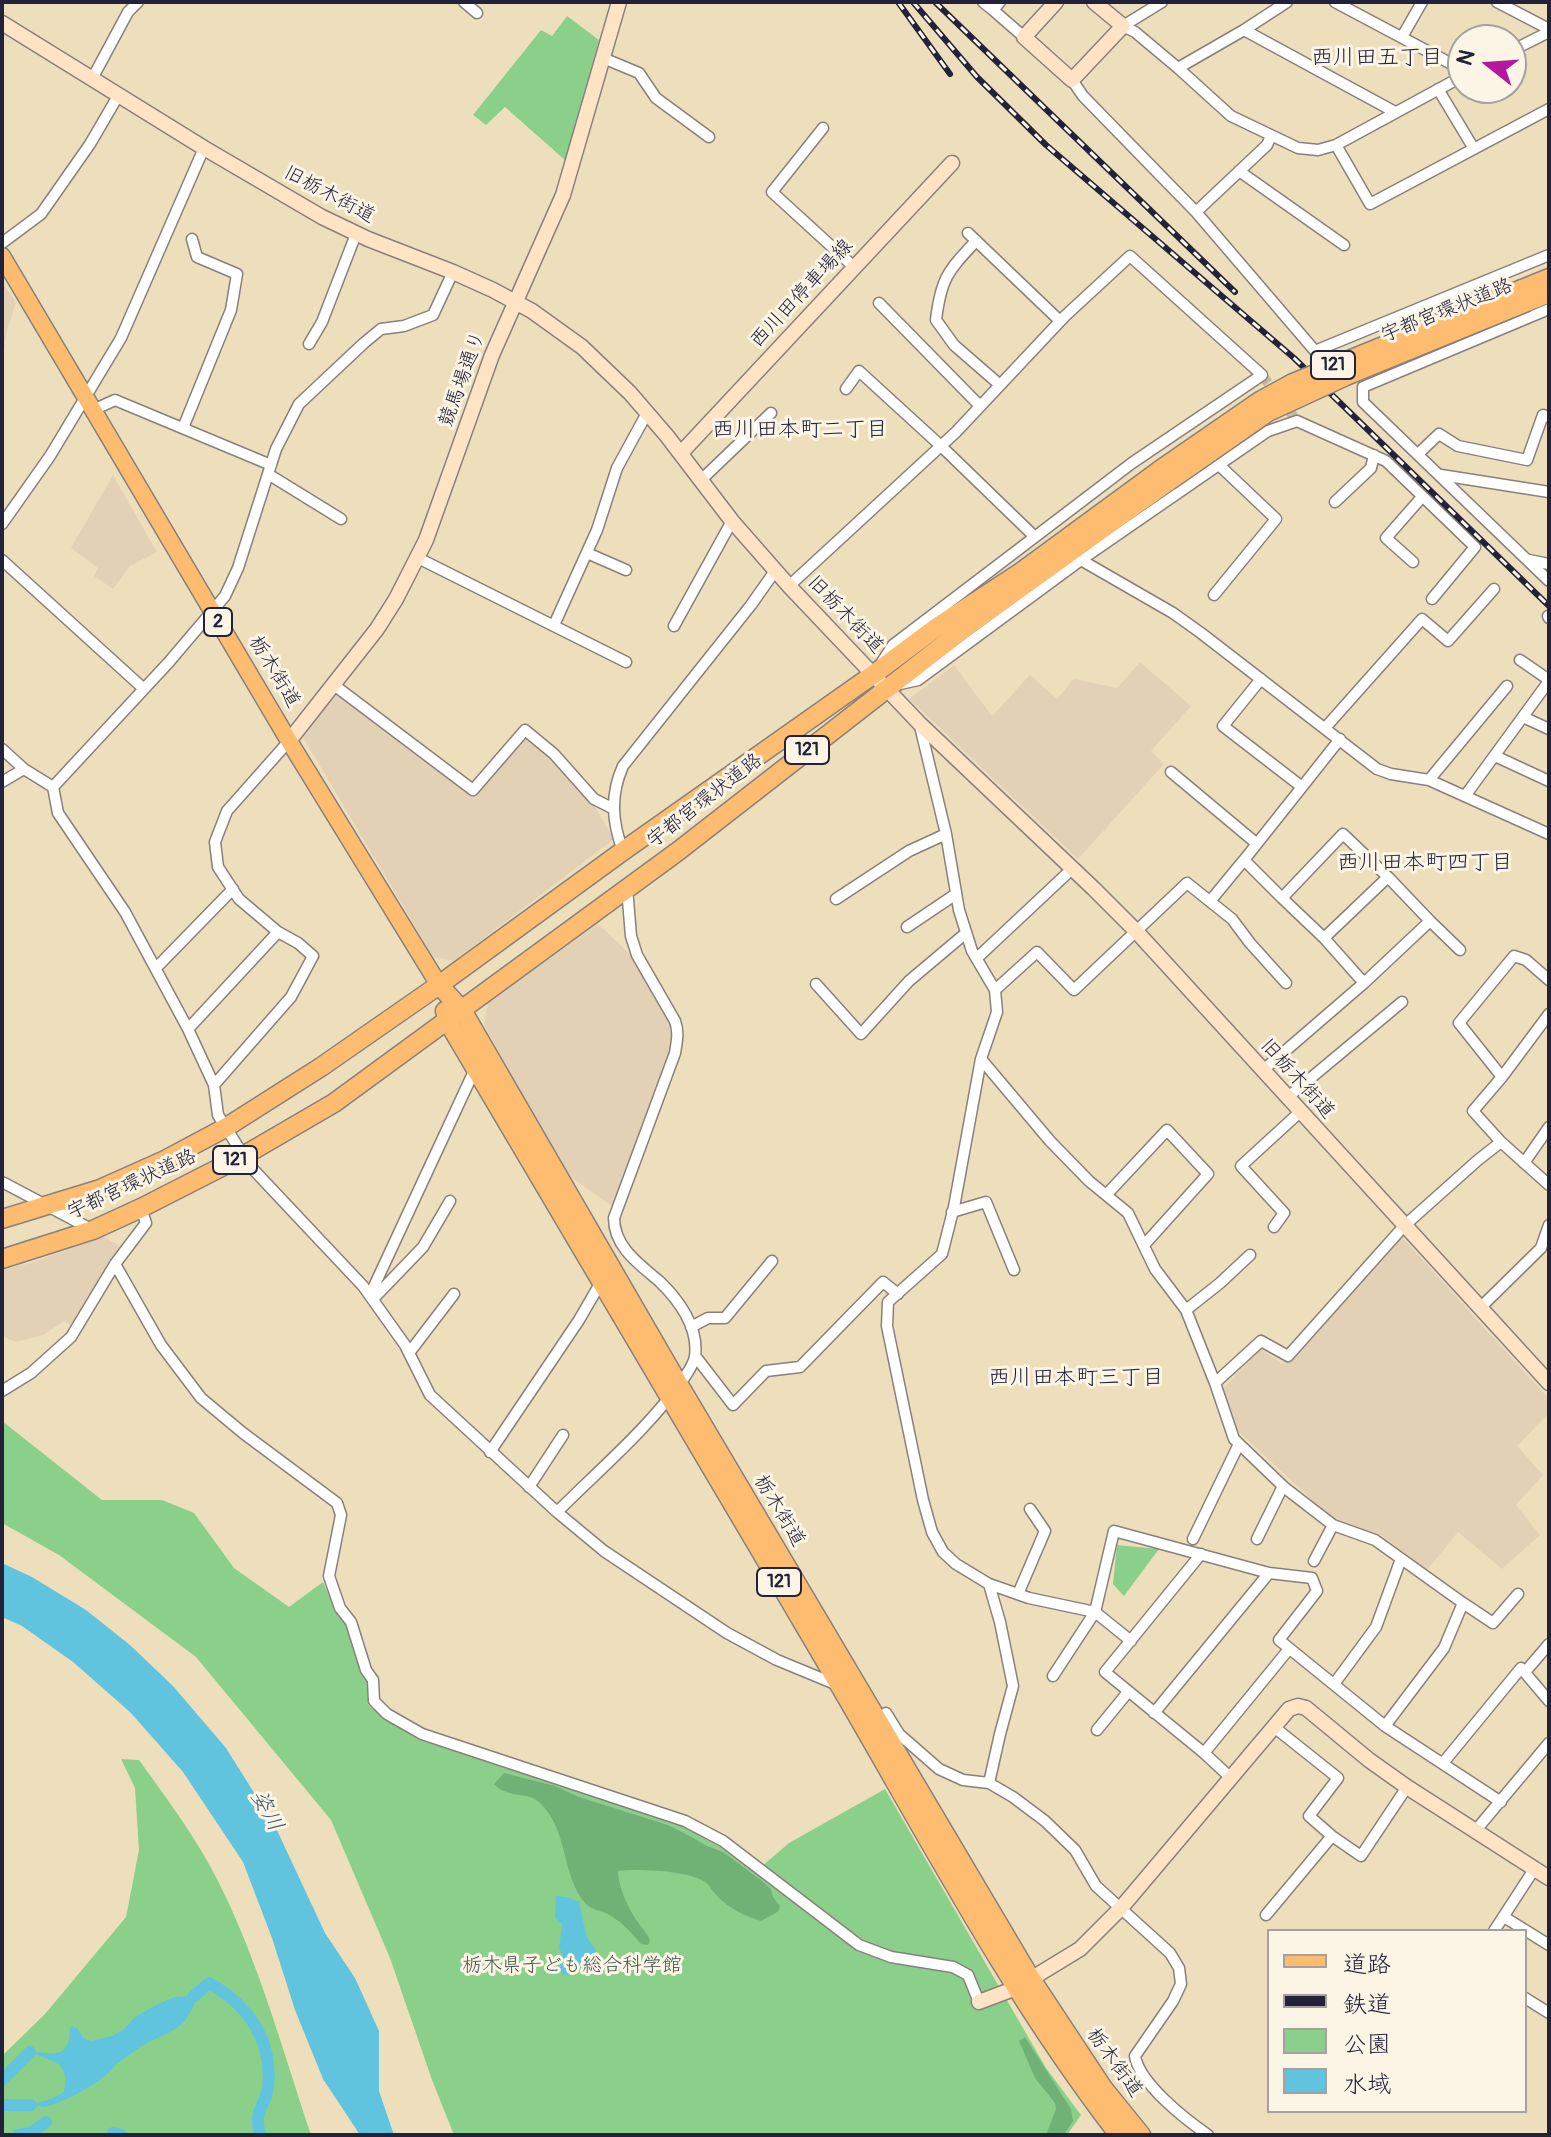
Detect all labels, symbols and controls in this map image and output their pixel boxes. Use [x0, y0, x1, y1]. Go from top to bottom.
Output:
north arrow [1447, 24, 1527, 104]
district label: 西川田五丁目 [1311, 45, 1443, 71]
text: N [1450, 46, 1482, 69]
street label: 旧栃木街道 [279, 161, 379, 229]
street label: 西川田停車場線 [745, 235, 859, 353]
street label: 宇都宮環状道路 [1378, 274, 1516, 348]
street label: 競馬場通り [435, 328, 491, 430]
road number: 121 [1311, 351, 1355, 379]
district label: 西川田本町二丁目 [712, 417, 888, 443]
street label: 旧栃木街道 [802, 571, 888, 659]
road number: 2 [204, 608, 232, 636]
street label: 栃木街道 [243, 632, 305, 712]
road number: 121 [785, 736, 829, 764]
street label: 宇都宮環状道路 [642, 748, 768, 854]
district label: 西川田本町四丁目 [1337, 850, 1513, 876]
street label: 旧栃木街道 [1255, 1034, 1339, 1124]
street label: 宇都宮環状道路 [63, 1145, 201, 1225]
road number: 121 [213, 1146, 257, 1174]
district label: 西川田本町三丁目 [988, 1365, 1164, 1391]
street label: 栃木街道 [748, 1471, 810, 1551]
road number: 121 [757, 1568, 801, 1596]
water label: 姿川 [244, 1785, 288, 1837]
legend [1267, 1929, 1527, 2113]
text: 道路 [1343, 1950, 1391, 1979]
park label: 栃木県子ども総合科学館 [462, 1954, 682, 1978]
text: 鉄道 [1343, 1990, 1391, 2019]
street label: 栃木街道 [1081, 2024, 1147, 2102]
text: 公園 [1343, 2030, 1391, 2059]
text: 水域 [1343, 2070, 1391, 2099]

